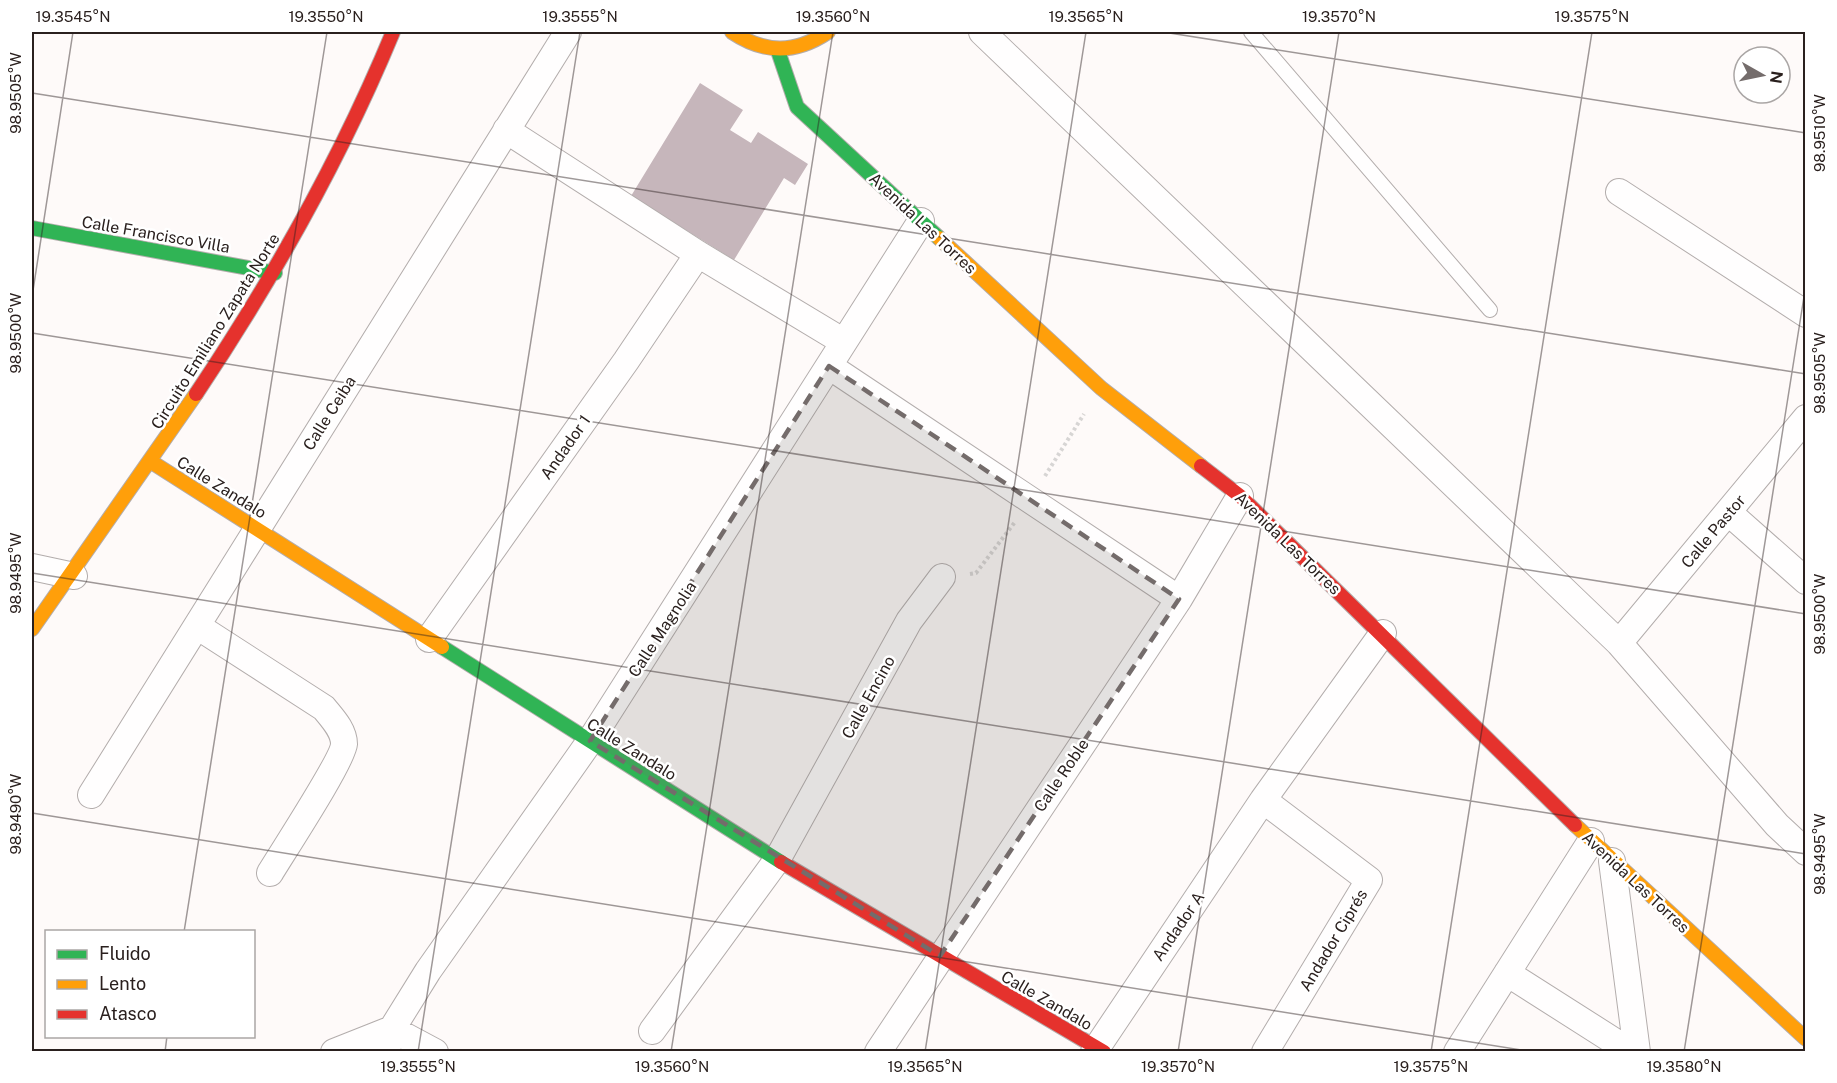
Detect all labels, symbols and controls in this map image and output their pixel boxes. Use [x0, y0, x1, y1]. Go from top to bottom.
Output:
text: 19.3545°N [35, 8, 111, 25]
text: 19.3550°N [289, 8, 363, 25]
text: 19.3555°N [542, 8, 618, 25]
text: 19.3560°N [796, 8, 870, 25]
text: 19.3565°N [1048, 8, 1124, 25]
text: 19.3570°N [1302, 8, 1376, 25]
text: 19.3575°N [1555, 8, 1629, 25]
north arrow [1732, 45, 1792, 105]
text: 98.9505°W [7, 52, 24, 134]
text: N [1766, 70, 1787, 85]
text: 98.9510°W [1811, 94, 1828, 172]
street label: Avenida Las Torres [865, 169, 980, 278]
street label: Calle Francisco Villa [80, 212, 231, 257]
street label: Circuito Emiliano Zapata Norte [147, 230, 284, 433]
text: 98.9500°W [7, 293, 24, 373]
text: 98.9505°W [1811, 332, 1828, 414]
street label: Calle Ceiba [299, 373, 360, 454]
street label: Andador 1 [536, 411, 594, 483]
street label: Calle Zandalo [173, 452, 270, 522]
street label: Avenida Las Torres [1231, 488, 1344, 599]
street label: Calle Pastor [1677, 491, 1749, 572]
text: 98.9495°W [7, 532, 24, 614]
text: 98.9500°W [1811, 574, 1828, 654]
street label: Calle Magnolia [624, 578, 700, 681]
street label: Calle Encino [838, 653, 899, 742]
street label: Calle Zandalo [583, 714, 680, 784]
street label: Calle Roble [1030, 735, 1093, 816]
text: 98.9490°W [7, 774, 24, 854]
text: 98.9495°W [1811, 813, 1828, 895]
street label: Avenida Las Torres [1578, 828, 1693, 937]
street label: Andador Ciprés [1296, 886, 1371, 995]
street label: Andador A [1148, 888, 1208, 964]
legend [45, 930, 255, 1038]
text: Fluido [99, 943, 151, 964]
street label: Calle Zandalo [998, 967, 1096, 1034]
text: Lento [99, 973, 146, 994]
text: Atasco [99, 1003, 157, 1024]
text: 19.3555°N [380, 1058, 456, 1075]
text: 19.3560°N [635, 1058, 709, 1075]
text: 19.3565°N [887, 1058, 963, 1075]
text: 19.3570°N [1141, 1058, 1215, 1075]
text: 19.3575°N [1394, 1058, 1468, 1075]
text: 19.3580°N [1647, 1058, 1721, 1075]

